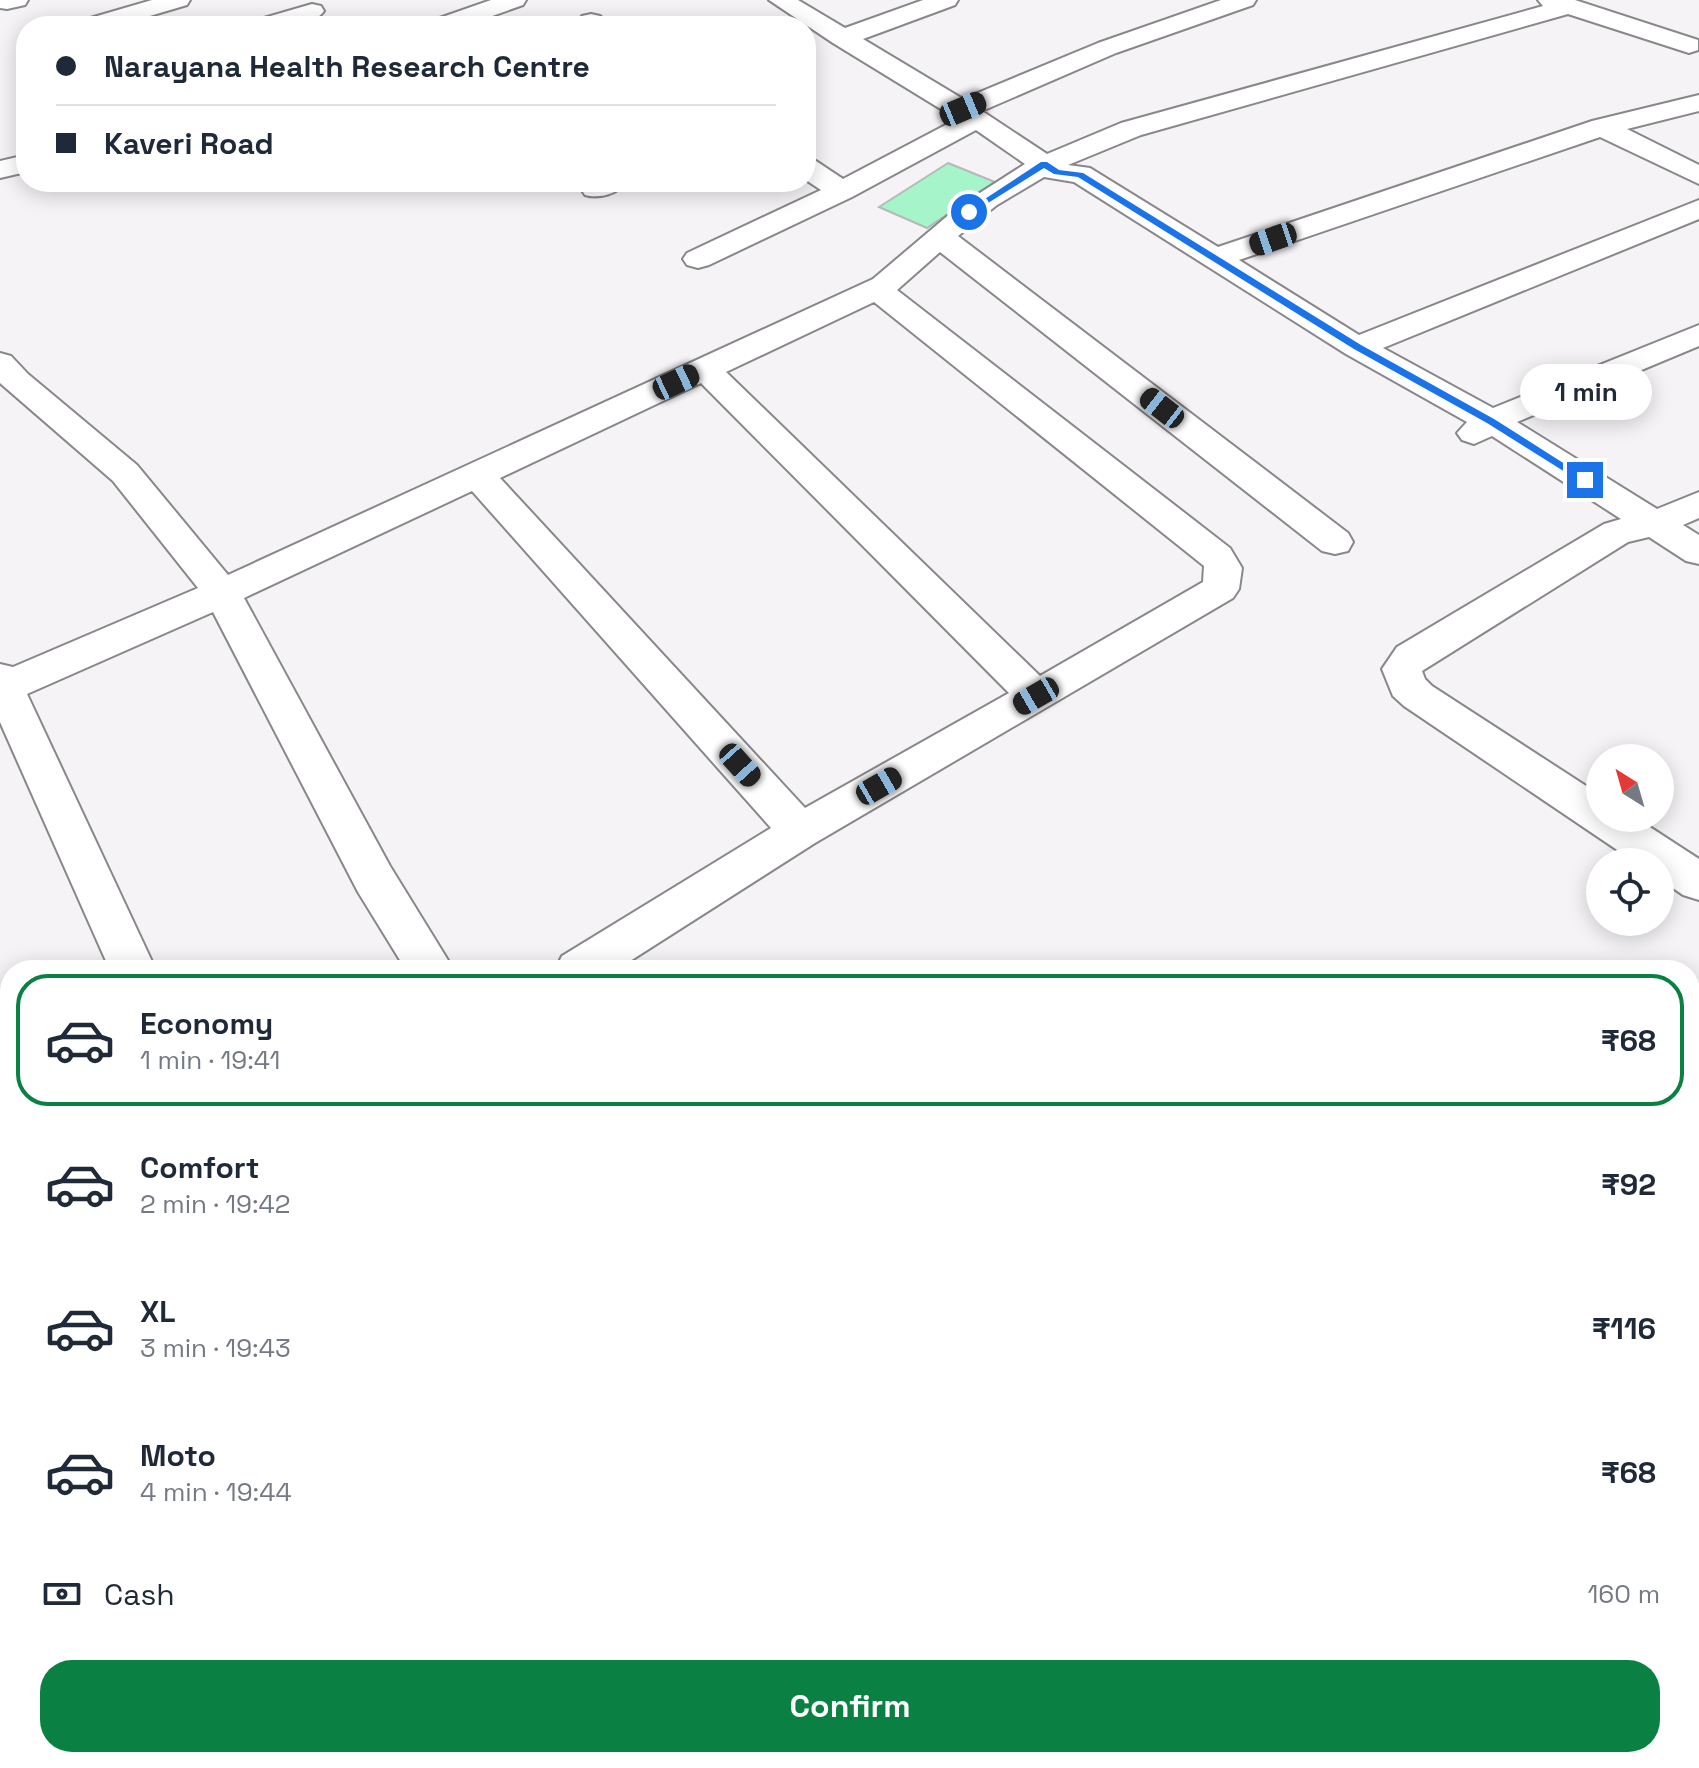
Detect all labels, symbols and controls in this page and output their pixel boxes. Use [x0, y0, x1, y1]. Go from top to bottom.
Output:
text: Narayana Health Research Centre [104, 47, 590, 86]
car [936, 89, 990, 129]
text: Kaveri Road [104, 124, 274, 163]
route start [951, 194, 987, 230]
car [1246, 220, 1300, 258]
car [649, 361, 703, 403]
callout: 1 min [1519, 364, 1651, 420]
text: 1 min [1554, 375, 1618, 409]
car [1136, 384, 1188, 432]
route end [1567, 462, 1603, 498]
car [1009, 674, 1063, 718]
car [715, 739, 765, 791]
north arrow [1586, 744, 1674, 832]
map controls [1586, 744, 1674, 936]
car [852, 764, 906, 808]
button: locate [1586, 848, 1674, 936]
icon: car [44, 1004, 116, 1076]
text: Economy [140, 1004, 273, 1043]
text: ₹68 [1601, 1021, 1656, 1060]
text: 1 min · 19:41 [140, 1043, 280, 1077]
icon: car [44, 1148, 116, 1220]
text: Comfort [140, 1148, 259, 1187]
text: ₹92 [1601, 1165, 1656, 1204]
text: 2 min · 19:42 [140, 1187, 291, 1221]
icon: car [44, 1292, 116, 1364]
text: XL [140, 1292, 176, 1331]
text: ₹116 [1592, 1309, 1656, 1348]
text: 3 min · 19:43 [140, 1331, 291, 1365]
icon: car [44, 1436, 116, 1508]
text: Moto [140, 1436, 216, 1475]
text: ₹68 [1601, 1453, 1656, 1492]
text: 4 min · 19:44 [140, 1475, 292, 1509]
icon: cash [40, 1572, 84, 1616]
text: Cash [104, 1575, 175, 1614]
text: 160 m [1588, 1577, 1660, 1611]
button: Confirm [40, 1660, 1660, 1752]

